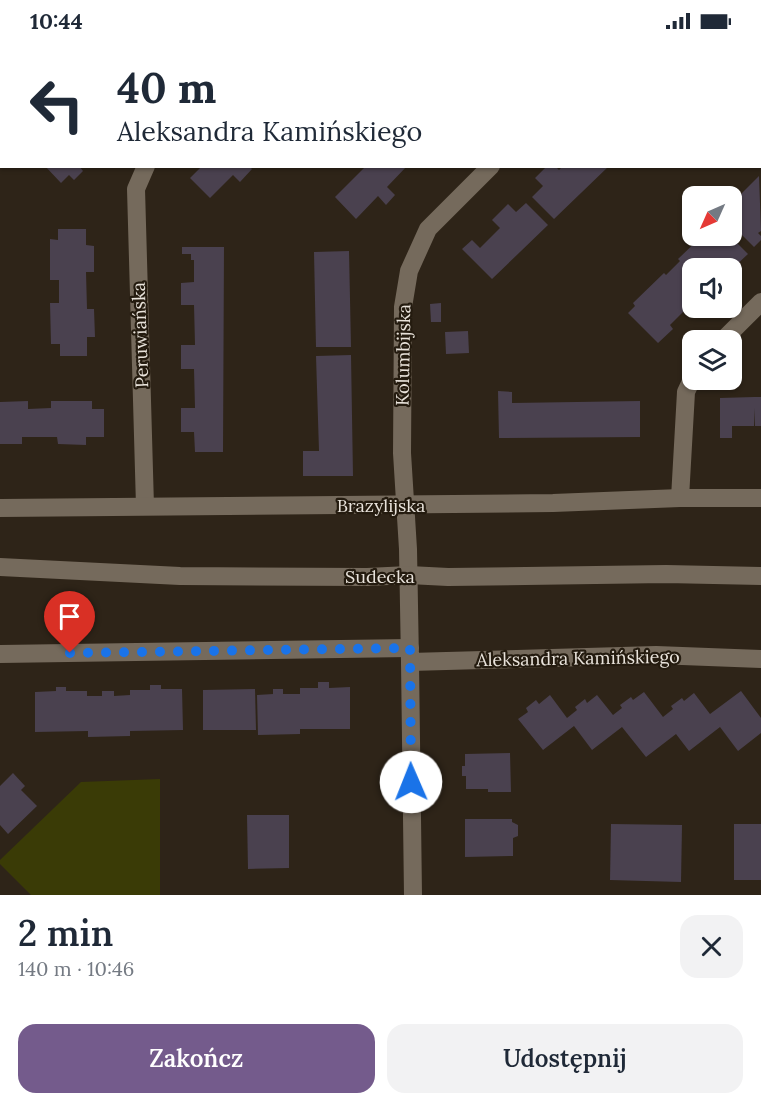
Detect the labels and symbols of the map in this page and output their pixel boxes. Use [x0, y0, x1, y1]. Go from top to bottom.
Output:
north arrow [682, 186, 742, 246]
street label: Peruwiańska [127, 282, 153, 388]
street label: Kolumbijska [391, 304, 415, 406]
street label: Brazylijska [337, 494, 425, 517]
street label: Sudecka [345, 565, 415, 588]
pin [44, 591, 95, 653]
street label: Aleksandra Kamińskiego [475, 645, 680, 671]
position arrow [379, 750, 443, 814]

